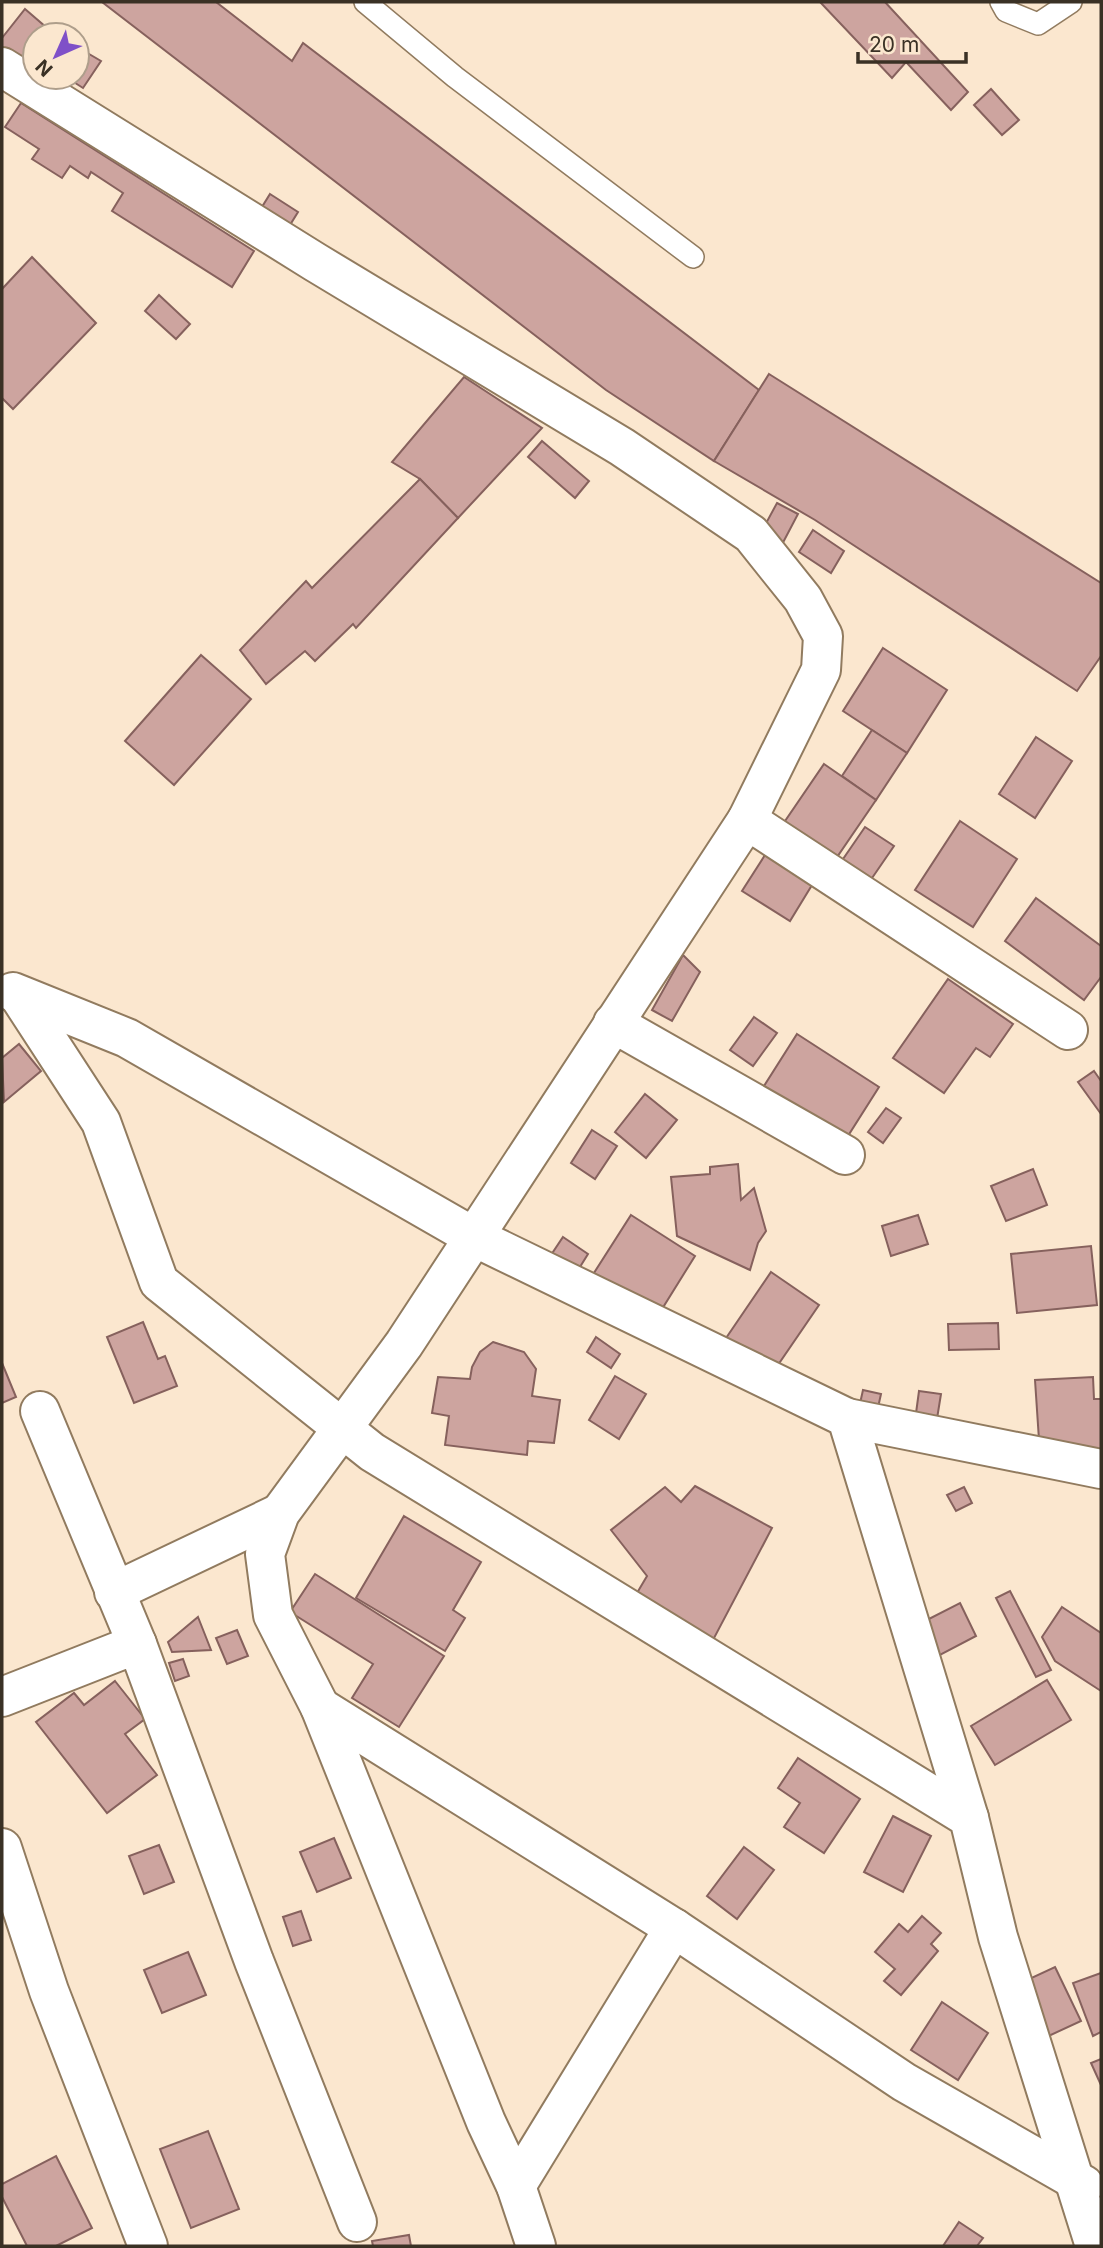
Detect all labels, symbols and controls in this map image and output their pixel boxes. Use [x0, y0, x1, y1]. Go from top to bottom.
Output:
north arrow [21, 21, 91, 91]
scale bar [858, 21, 967, 65]
text: 20 m [869, 32, 919, 57]
text: N [31, 54, 58, 81]

